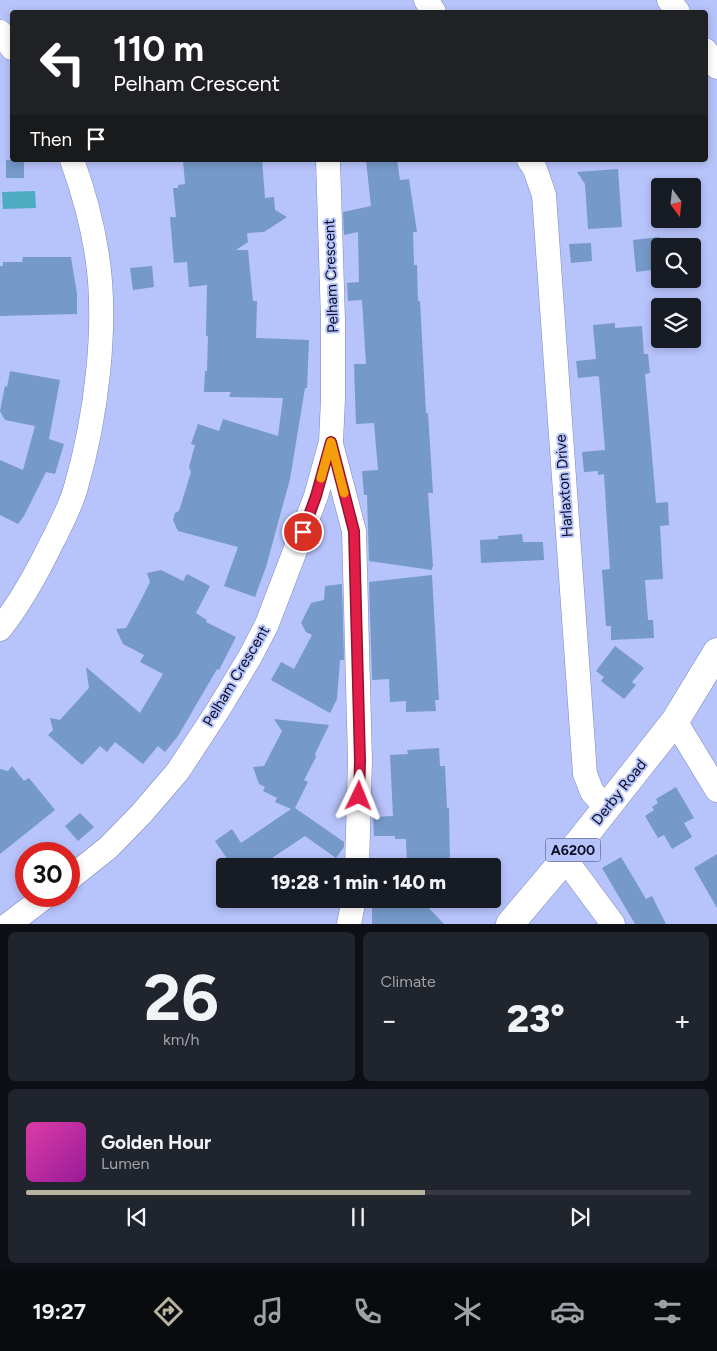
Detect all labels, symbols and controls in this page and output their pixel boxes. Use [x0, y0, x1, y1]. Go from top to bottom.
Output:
text: 110 m [113, 28, 204, 70]
icon: left [30, 30, 95, 95]
text: Pelham Crescent [113, 70, 280, 97]
icon: arrive [82, 125, 110, 153]
text: Then [30, 128, 72, 151]
north arrow [651, 178, 701, 228]
map controls [651, 178, 701, 348]
street label: Pelham Crescent [320, 218, 342, 333]
button: search [651, 238, 701, 288]
button: layers [651, 298, 701, 348]
street label: Harlaxton Drive [551, 434, 577, 538]
pin [282, 511, 324, 553]
icon: arrive [289, 518, 317, 546]
street label: Pelham Crescent [199, 622, 273, 729]
street label: Derby Road [588, 756, 650, 828]
position arrow [332, 769, 384, 821]
road number: A6200 [546, 838, 600, 862]
speed limit sign: 30 [15, 842, 80, 907]
text: 19:28 · 1 min · 140 m [271, 871, 446, 894]
text: 26 [144, 958, 219, 1036]
text: Climate [381, 972, 436, 991]
text: 23° [507, 996, 565, 1042]
text: − [381, 1003, 398, 1037]
text: + [674, 1003, 691, 1037]
text: km/h [163, 1030, 200, 1049]
text: Golden Hour [101, 1131, 211, 1154]
text: Lumen [101, 1154, 150, 1173]
icon: previous [123, 1203, 151, 1231]
icon: pause [344, 1203, 372, 1231]
icon: next [566, 1203, 594, 1231]
icon: directions [151, 1294, 186, 1329]
icon: music [251, 1294, 286, 1329]
icon: phone [350, 1294, 385, 1329]
icon: climate [450, 1294, 485, 1329]
icon: car [550, 1294, 585, 1329]
icon: filters [650, 1294, 685, 1329]
text: 19:27 [32, 1298, 86, 1325]

